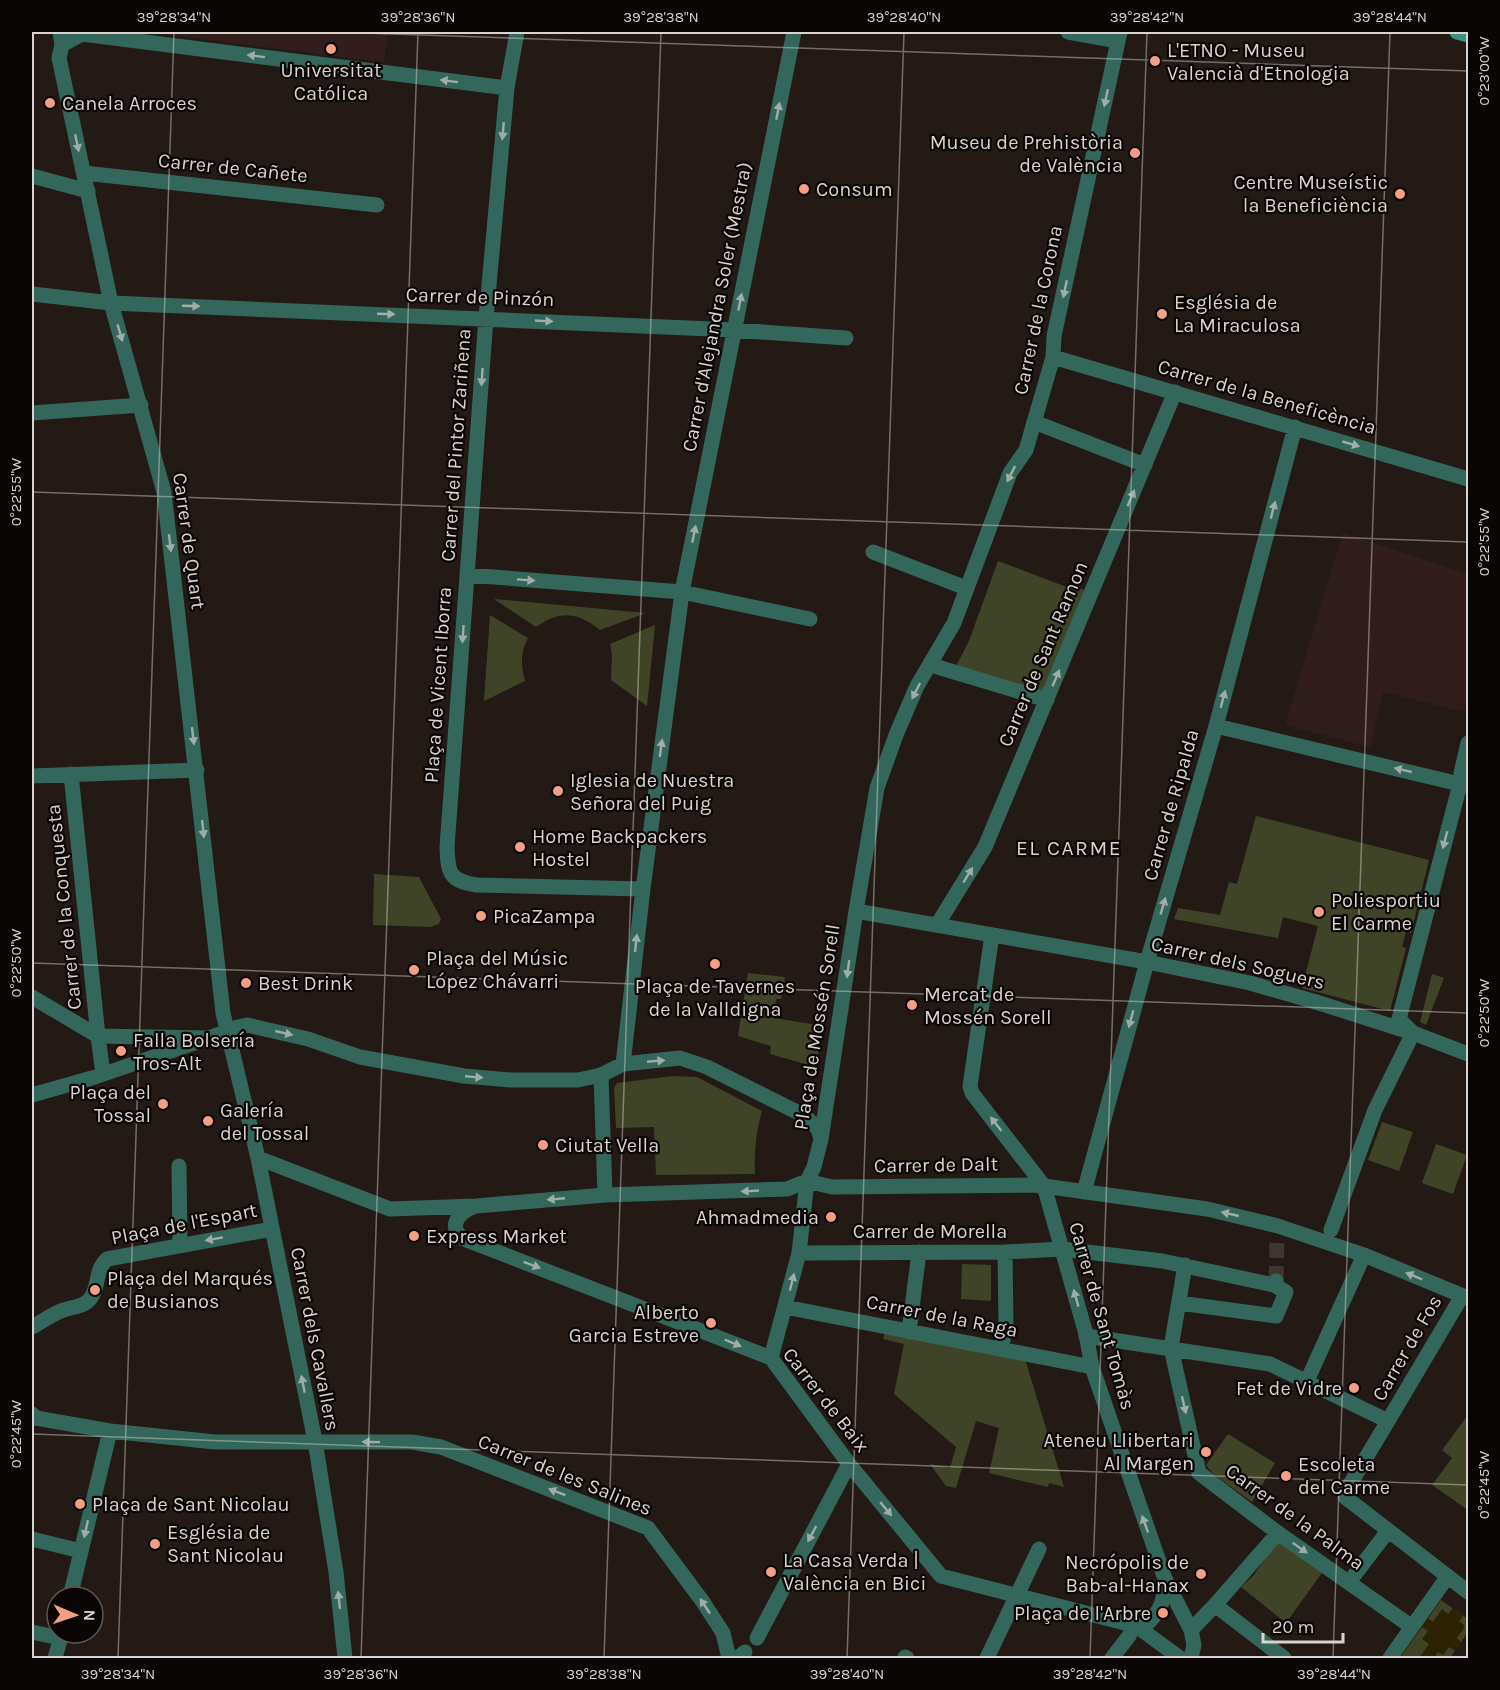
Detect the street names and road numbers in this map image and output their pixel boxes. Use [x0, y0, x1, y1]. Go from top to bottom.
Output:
street label: Carrer de Cañete [157, 149, 309, 187]
street label: Carrer d'Alejandra Soler (Mestra) [678, 160, 756, 454]
street label: Carrer de la Corona [1009, 223, 1067, 397]
street label: Carrer de Pinzón [405, 283, 555, 311]
street label: Carrer del Pintor Zariñena [436, 328, 476, 562]
street label: Carrer de la Beneficència [1155, 355, 1379, 439]
street label: Carrer de Quart [168, 471, 210, 611]
street label: Carrer de Sant Ramon [993, 558, 1093, 750]
street label: Plaça de Vicent Iborra [420, 586, 456, 784]
street label: Carrer de Ripalda [1138, 727, 1204, 883]
street label: Carrer de la Conquesta [42, 803, 86, 1011]
street label: Plaça de Mossén Sorell [789, 922, 845, 1132]
street label: Carrer dels Soguers [1149, 932, 1327, 994]
street label: Carrer de Dalt [874, 1152, 999, 1178]
street label: Plaça de l'Espart [109, 1198, 259, 1249]
street label: Carrer de Morella [853, 1220, 1007, 1243]
street label: Carrer de Sant Tomàs [1064, 1220, 1140, 1412]
street label: Carrer dels Cavallers [286, 1245, 344, 1433]
street label: Carrer de la Raga [864, 1290, 1020, 1342]
street label: Carrer de Fos [1367, 1291, 1447, 1405]
street label: Carrer de Baix [778, 1343, 874, 1457]
street label: Carrer de les Salines [475, 1430, 655, 1520]
street label: Carrer de la Palma [1221, 1459, 1369, 1575]

